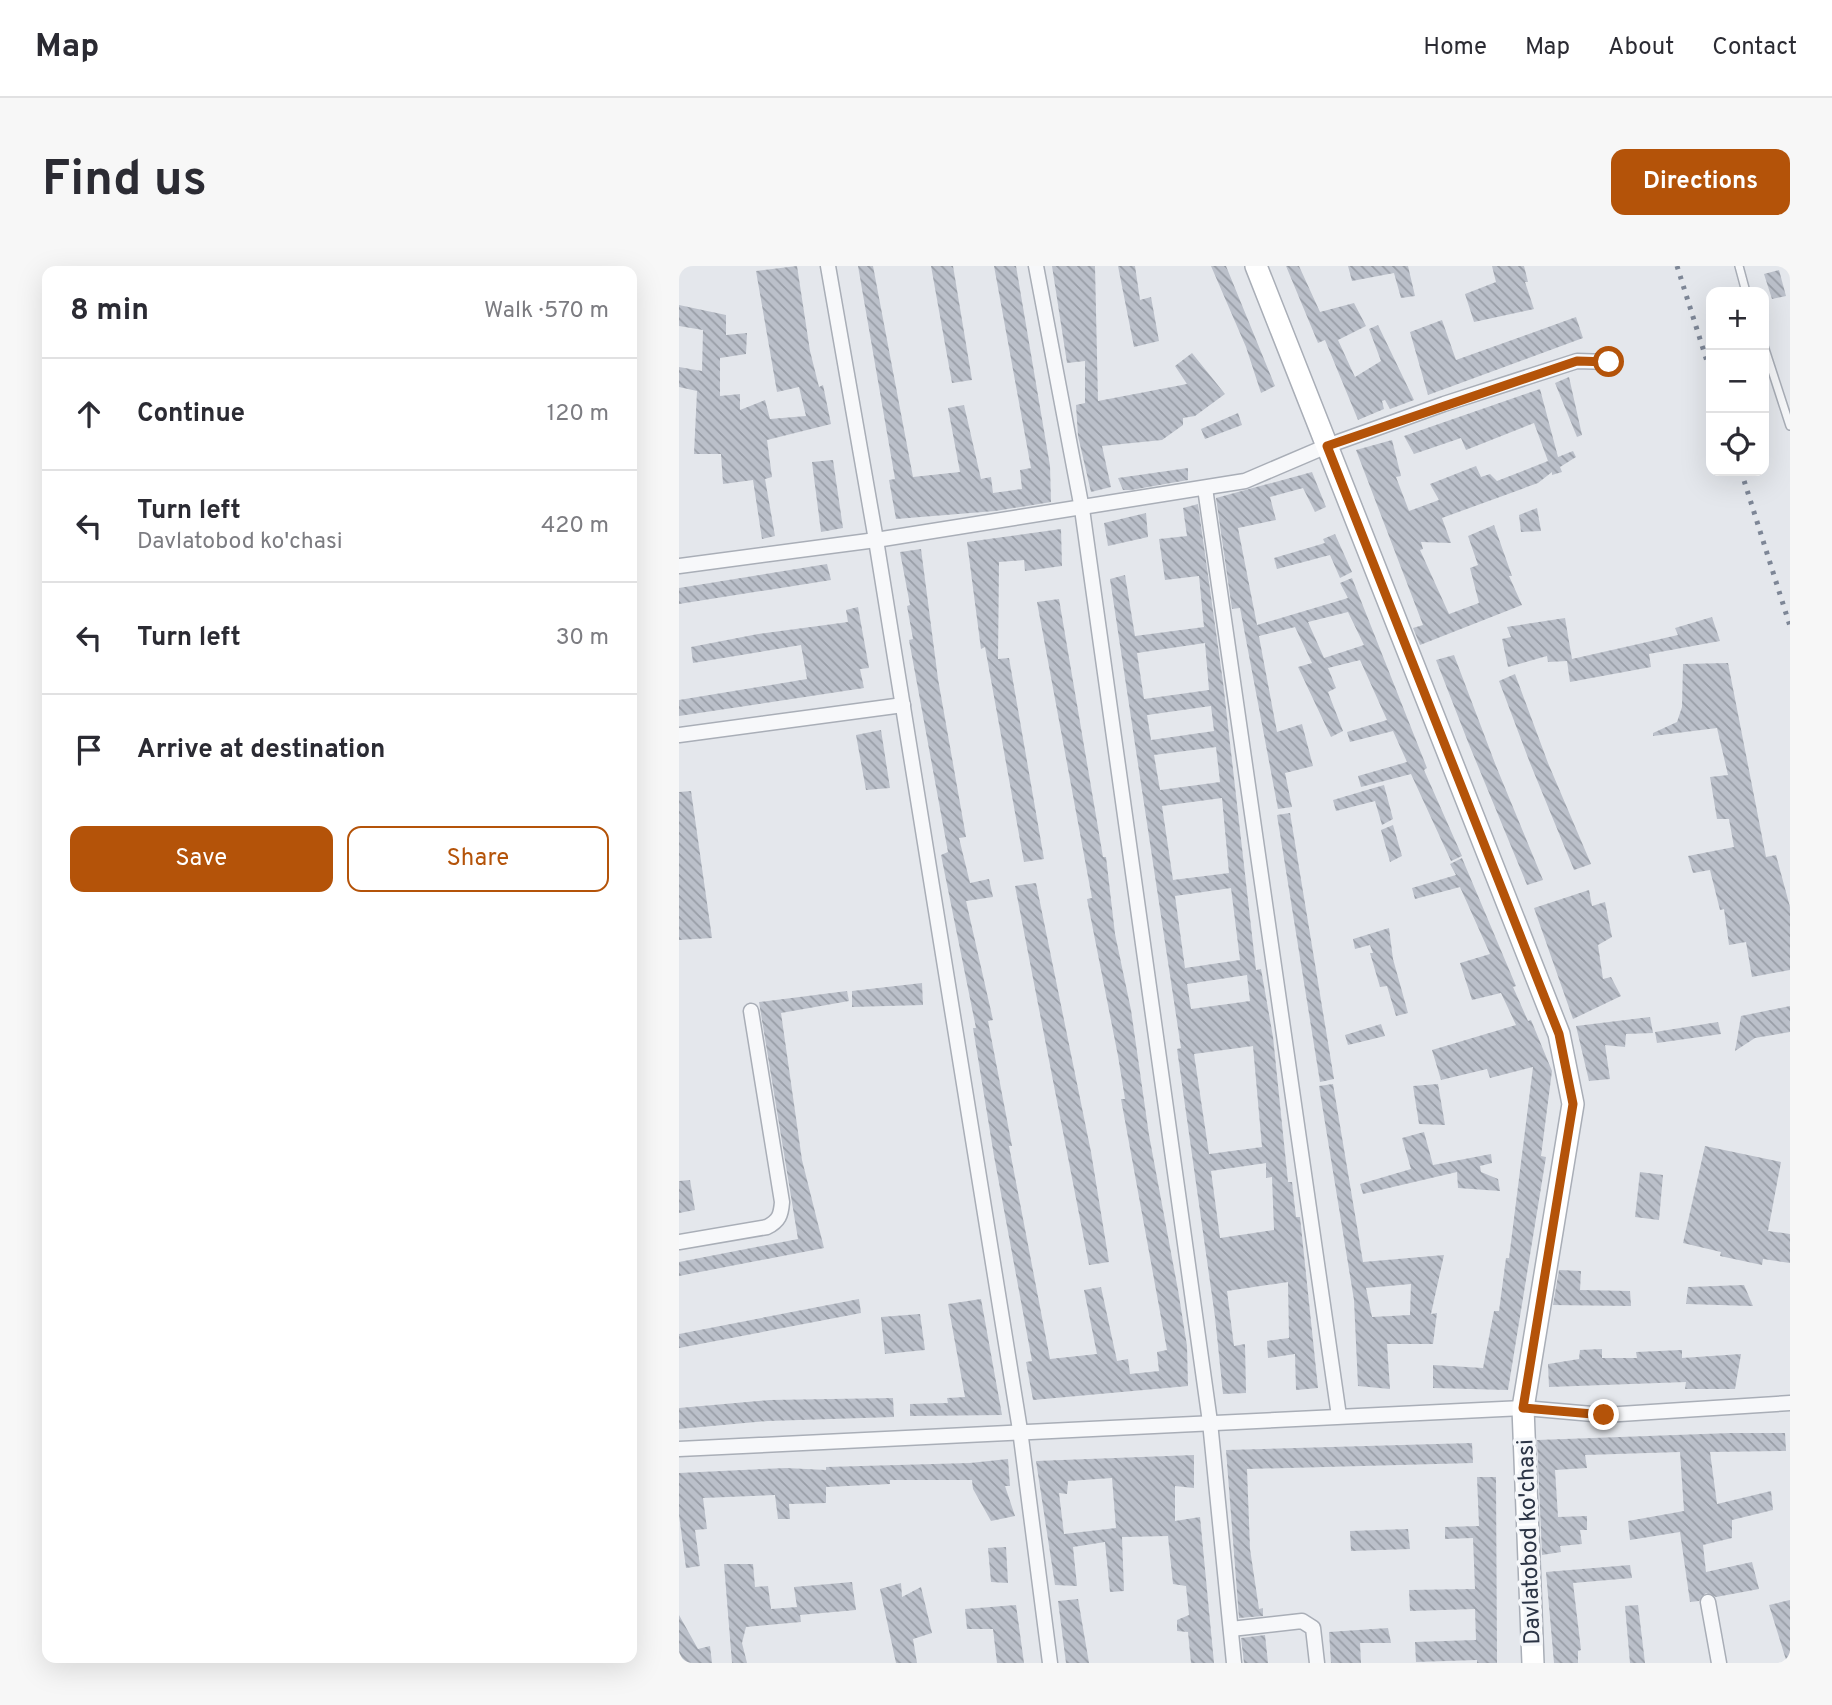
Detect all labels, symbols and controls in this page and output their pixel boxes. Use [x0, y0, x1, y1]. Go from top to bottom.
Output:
text: Map [35, 27, 99, 69]
text: Home [1423, 33, 1487, 63]
text: Map [1525, 33, 1570, 63]
text: About [1608, 33, 1674, 63]
text: Contact [1712, 33, 1797, 63]
button: Directions [1611, 149, 1790, 215]
text: Find us [42, 151, 207, 213]
map controls [1706, 287, 1769, 476]
button: + [1706, 287, 1769, 350]
text: 8 min [70, 293, 149, 330]
text: Walk · 570 m [484, 297, 609, 326]
route start [1593, 346, 1624, 377]
button: − [1706, 350, 1769, 413]
icon: ahead [70, 395, 108, 433]
text: Continue [137, 398, 245, 431]
text: 120 m [547, 400, 609, 429]
button: locate [1706, 413, 1769, 476]
text: Turn left [137, 495, 241, 528]
icon: left [70, 507, 108, 545]
text: 420 m [541, 512, 609, 541]
text: Davlatobod ko'chasi [137, 528, 343, 557]
icon: left [70, 619, 108, 657]
text: Turn left [137, 622, 241, 655]
text: 30 m [556, 624, 609, 653]
icon: arrive [70, 731, 108, 769]
text: Arrive at destination [137, 734, 385, 767]
button: Save [70, 826, 333, 892]
button: Share [347, 826, 609, 892]
route end [1588, 1399, 1619, 1430]
street label: Davlatobod ko'chasi [1512, 1439, 1549, 1645]

